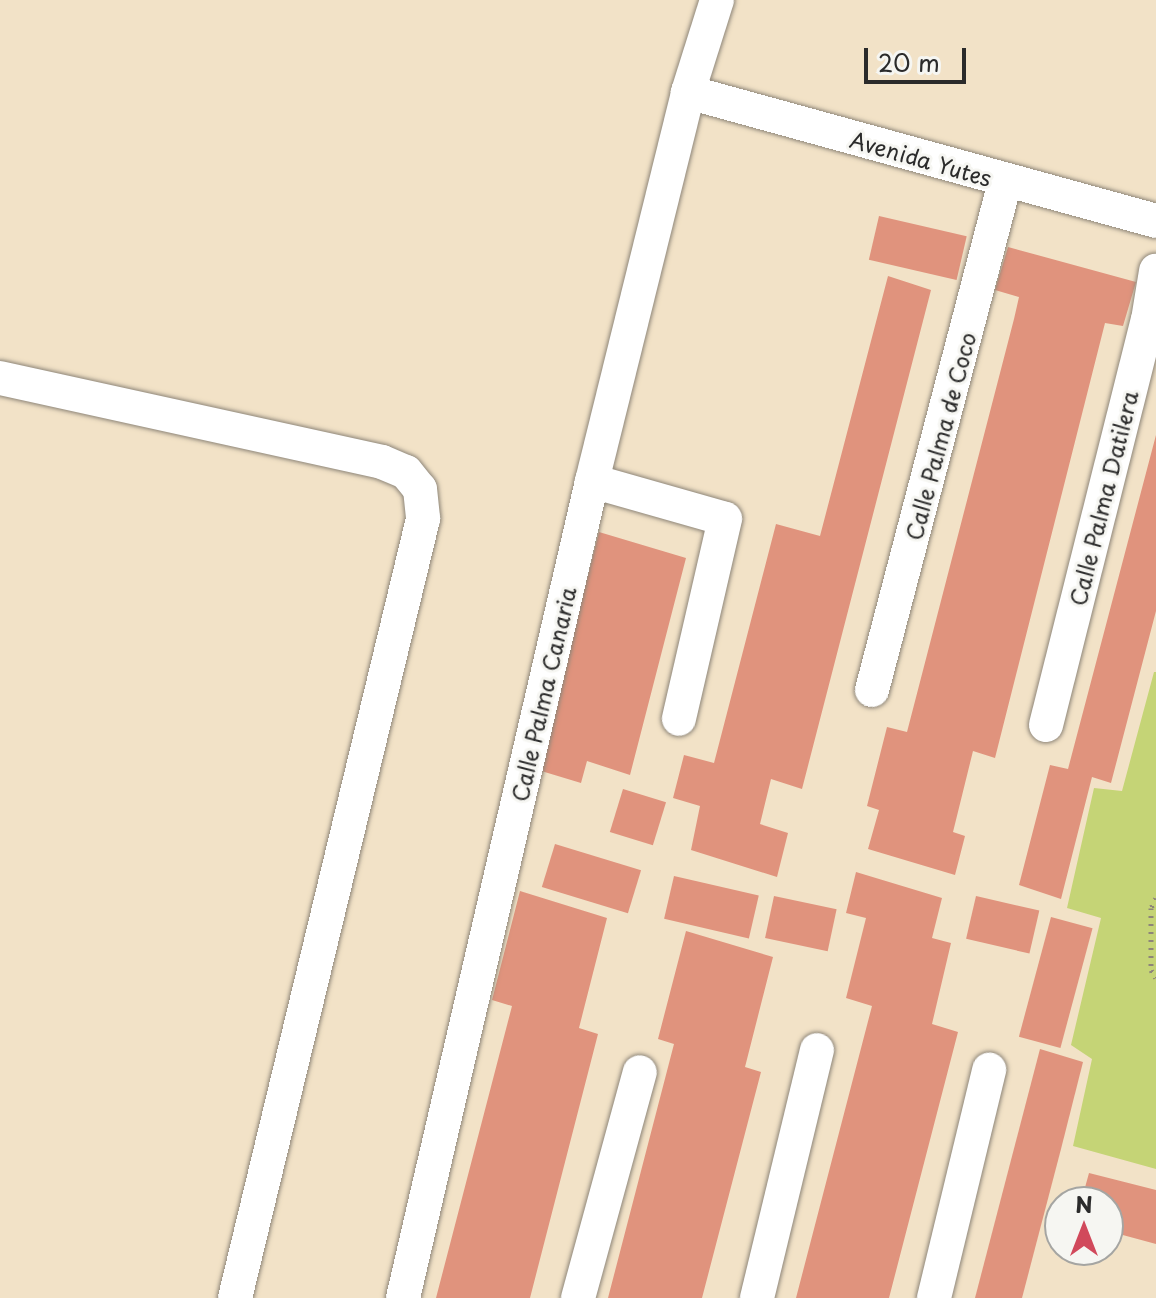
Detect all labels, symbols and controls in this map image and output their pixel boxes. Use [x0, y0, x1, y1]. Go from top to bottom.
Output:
scale bar [868, 32, 970, 82]
text: 20 m [878, 44, 940, 80]
street label: Avenida Yutes [847, 125, 995, 191]
street label: Calle Palma de Coco [899, 327, 981, 545]
street label: Calle Palma Datilera [1063, 387, 1143, 609]
street label: Calle Palma Canaria [505, 583, 581, 805]
north arrow [1044, 1186, 1124, 1266]
text: N [1075, 1187, 1093, 1220]

